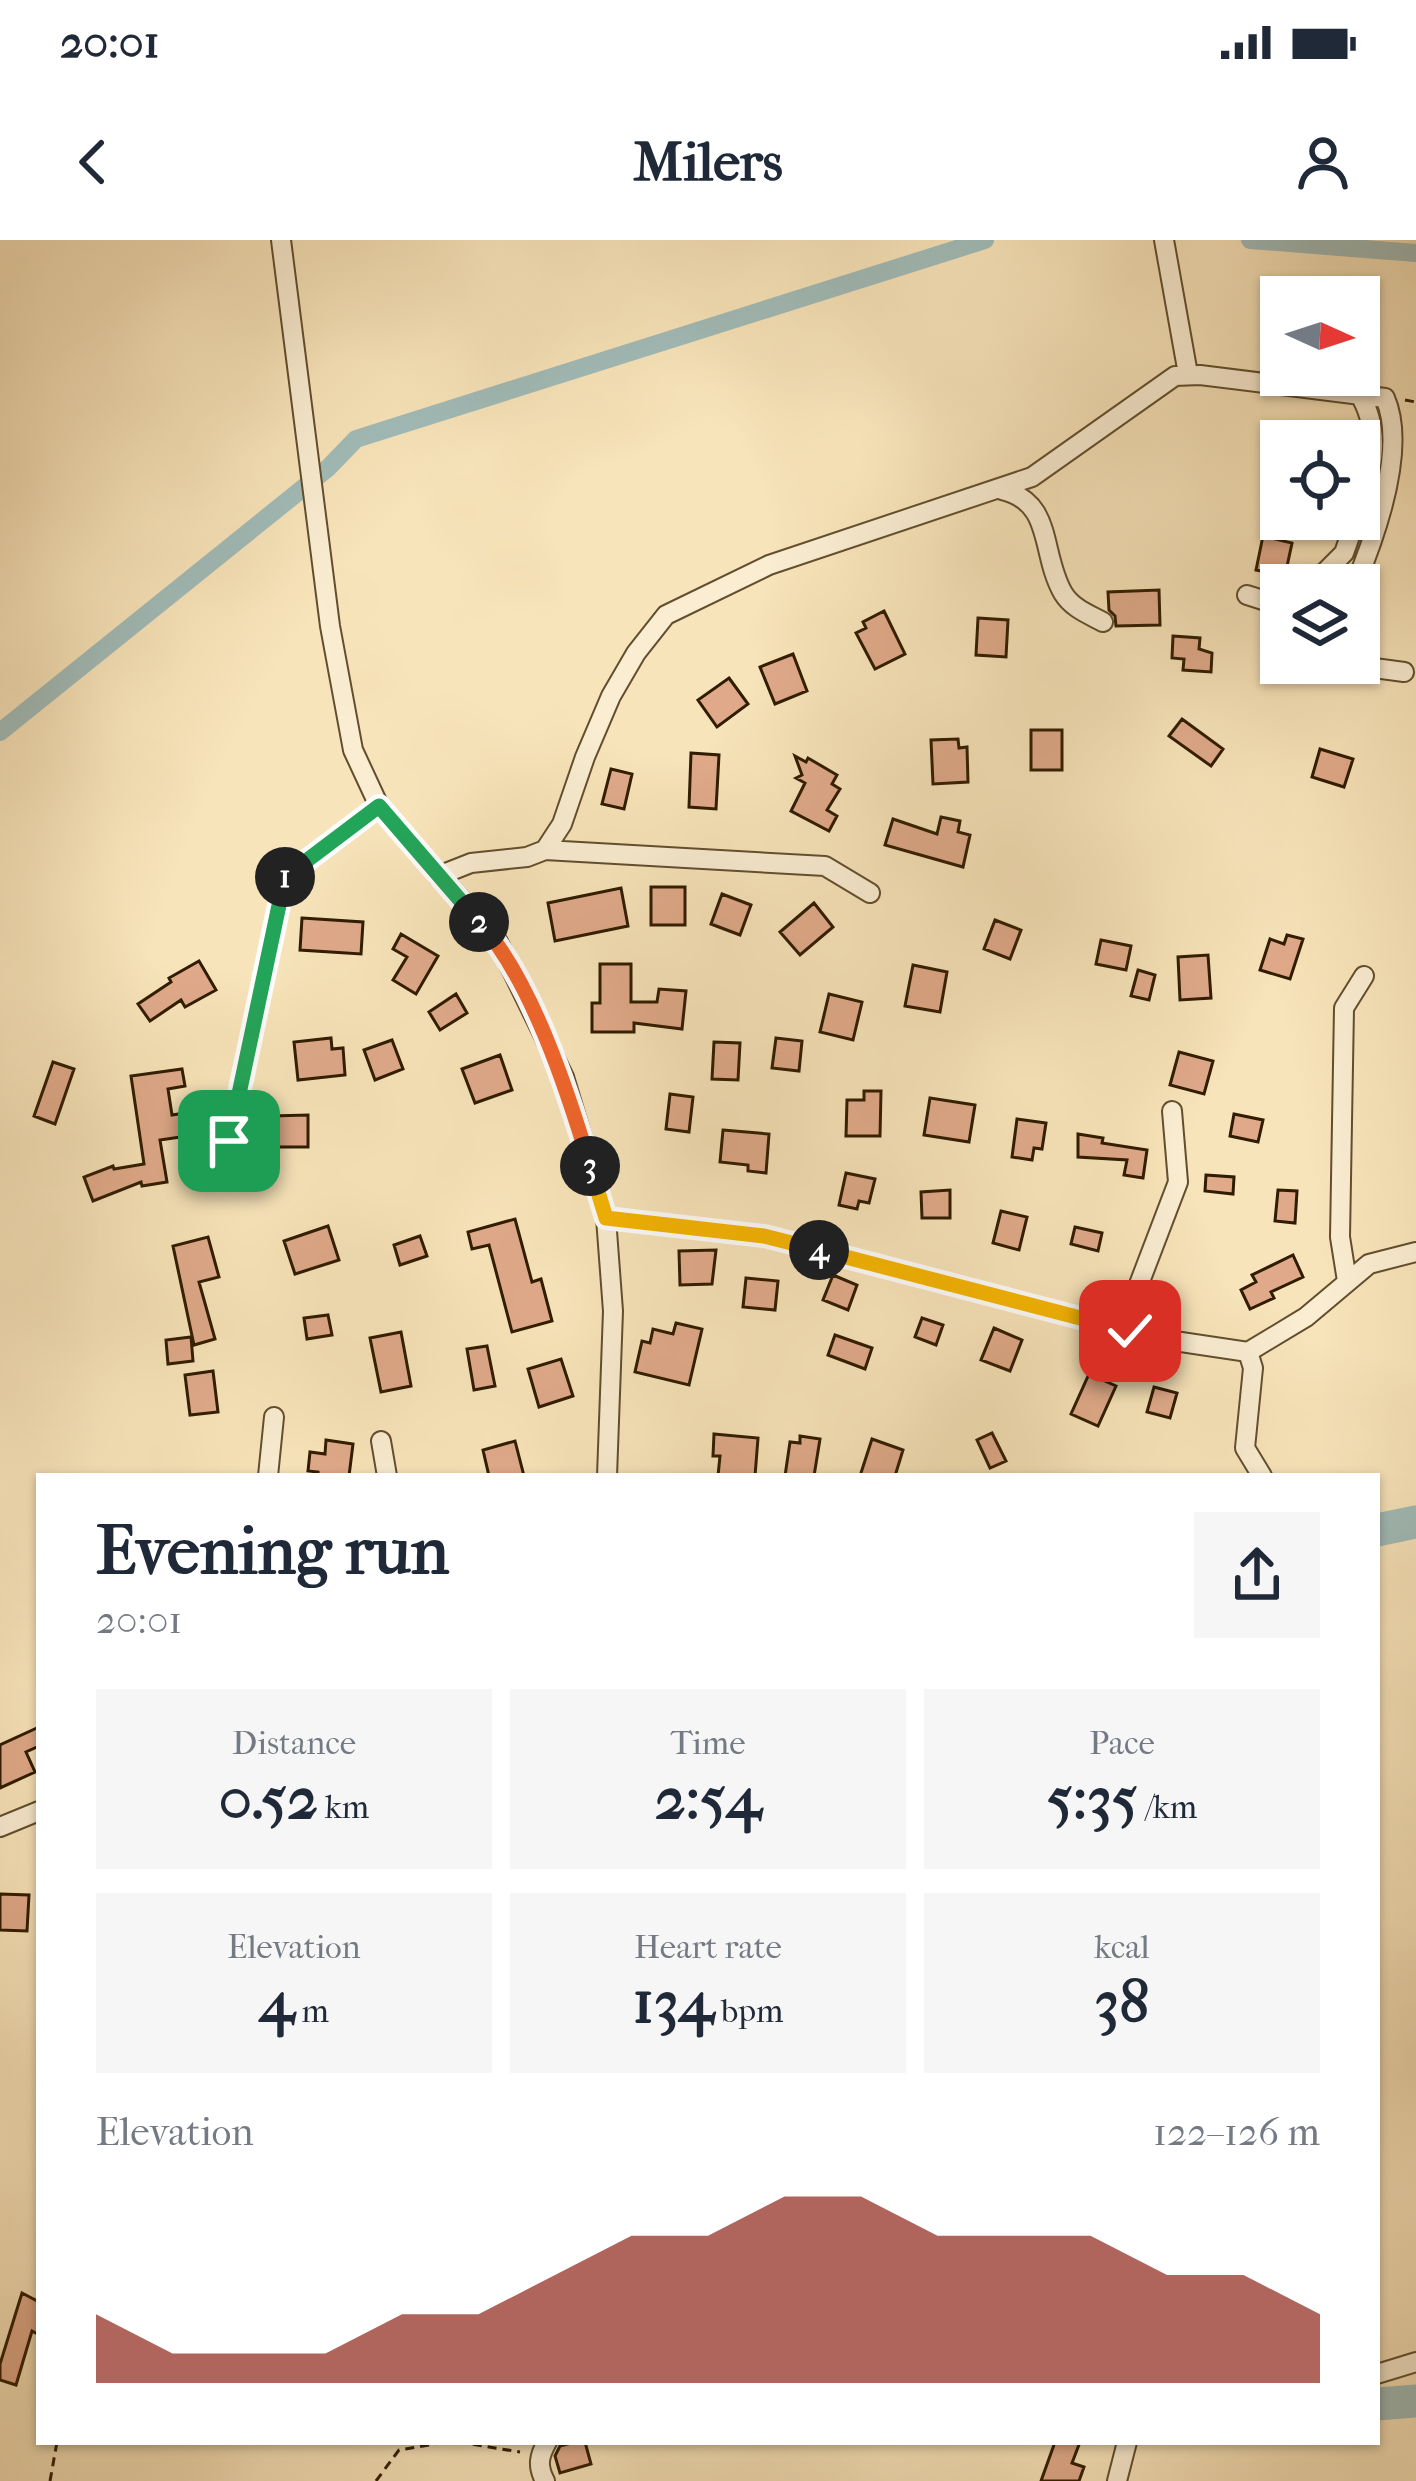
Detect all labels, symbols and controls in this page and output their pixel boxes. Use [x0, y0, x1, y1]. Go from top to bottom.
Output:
text: 20:01 [60, 16, 160, 69]
icon: back [60, 129, 126, 195]
icon: person [1290, 129, 1356, 195]
text: Milers [633, 131, 783, 194]
north arrow [1260, 276, 1380, 396]
map controls [1260, 276, 1380, 684]
button: locate [1260, 420, 1380, 540]
button: layers [1260, 564, 1380, 684]
pin: 1 [255, 847, 315, 907]
text: 1 [279, 857, 291, 896]
pin: 2 [449, 892, 509, 952]
text: 2 [471, 902, 487, 941]
pin [178, 1090, 280, 1192]
icon: arrive [196, 1108, 262, 1174]
pin: 3 [560, 1136, 620, 1196]
text: 3 [583, 1146, 597, 1185]
pin: 4 [789, 1220, 849, 1280]
text: 4 [809, 1230, 829, 1269]
pin [1079, 1280, 1181, 1382]
icon: check [1097, 1298, 1163, 1364]
button: share [1194, 1512, 1320, 1638]
text: Evening run [96, 1513, 449, 1590]
text: 20:01 [96, 1597, 182, 1643]
text: Distance [232, 1724, 356, 1763]
text: Time [671, 1724, 746, 1763]
text: Pace [1089, 1724, 1155, 1763]
text: 0.52 [219, 1763, 318, 1834]
text: 2:54 [655, 1763, 761, 1834]
text: 5:35 [1047, 1763, 1138, 1834]
text: km [318, 1788, 369, 1827]
text: /km [1138, 1788, 1197, 1827]
text: Elevation [227, 1928, 361, 1967]
text: Heart rate [634, 1928, 782, 1967]
text: kcal [1094, 1928, 1150, 1967]
text: 4 [259, 1967, 294, 2038]
text: 134 [633, 1967, 714, 2038]
text: 38 [1095, 1967, 1149, 2038]
text: m [294, 1992, 329, 2031]
text: bpm [714, 1992, 784, 2031]
text: Elevation [96, 2109, 254, 2155]
text: 122–126 m [1153, 2109, 1320, 2155]

